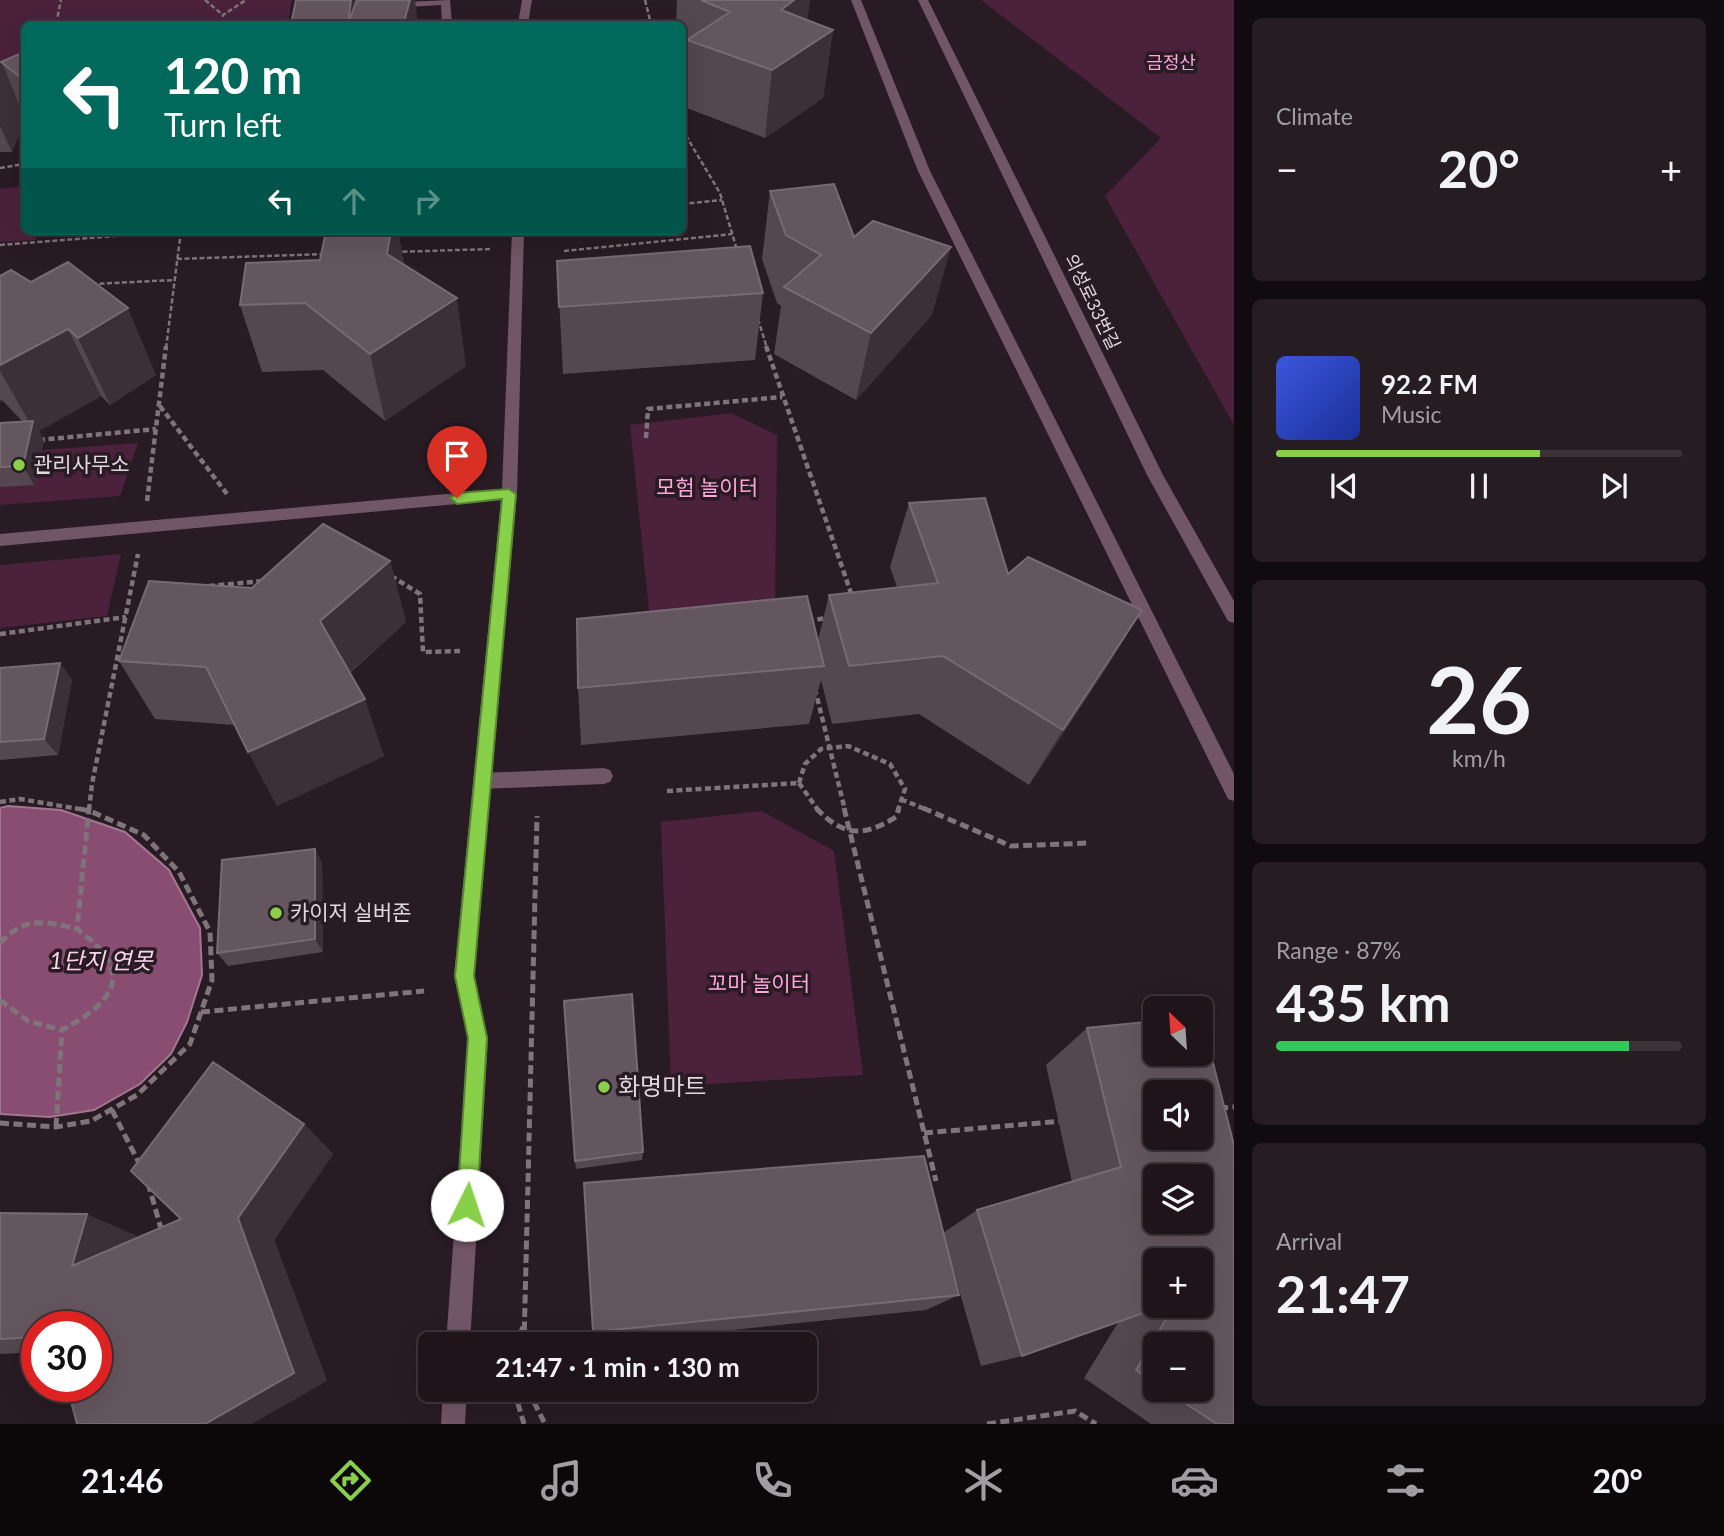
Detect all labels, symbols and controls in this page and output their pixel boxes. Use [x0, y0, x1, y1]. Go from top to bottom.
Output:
text: 120 m [164, 46, 302, 104]
icon: left [49, 49, 140, 140]
park label: 금정산 [1146, 51, 1196, 73]
text: Climate [1276, 102, 1353, 130]
text: Turn left [164, 105, 281, 144]
text: 20° [1438, 137, 1520, 199]
text: − [1276, 146, 1298, 192]
text: + [1660, 146, 1682, 192]
icon: left [262, 182, 300, 220]
icon: ahead [335, 182, 373, 220]
icon: right [408, 182, 446, 220]
street label: 의성로33번길 [1060, 250, 1126, 353]
text: 92.2 FM [1381, 368, 1478, 400]
text: Music [1381, 400, 1441, 428]
pin [427, 426, 487, 498]
icon: arrive [438, 437, 476, 475]
place label: 관리사무소 [33, 451, 130, 476]
marker: 관리사무소 [11, 457, 27, 473]
icon: previous [1325, 467, 1363, 505]
icon: pause [1460, 467, 1498, 505]
icon: next [1595, 467, 1633, 505]
park label: 모험 놀이터 [656, 474, 758, 499]
text: 26 [1426, 644, 1532, 753]
text: km/h [1452, 744, 1506, 772]
place label: 카이저 실버존 [290, 899, 411, 924]
marker: 카이저 실버존 [268, 905, 284, 921]
text: Range · 87% [1276, 936, 1401, 964]
water label: 1단지 연못 [49, 946, 155, 974]
park label: 꼬마 놀이터 [708, 970, 810, 995]
text: 435 km [1276, 971, 1450, 1033]
north arrow [1143, 996, 1213, 1066]
map controls [1143, 996, 1213, 1402]
place label: 화명마트 [618, 1071, 706, 1100]
marker: 화명마트 [596, 1079, 612, 1095]
button: sound [1143, 1080, 1213, 1150]
button: layers [1143, 1164, 1213, 1234]
position arrow [430, 1168, 504, 1242]
text: Arrival [1276, 1227, 1342, 1255]
button: + [1143, 1248, 1213, 1318]
text: 21:47 [1276, 1262, 1410, 1324]
speed limit sign: 30 [21, 1311, 112, 1402]
button: − [1143, 1332, 1213, 1402]
text: 21:47 · 1 min · 130 m [495, 1351, 740, 1383]
icon: directions [326, 1456, 375, 1505]
icon: music [537, 1456, 586, 1505]
icon: phone [748, 1456, 797, 1505]
icon: climate [959, 1456, 1008, 1505]
icon: car [1170, 1456, 1219, 1505]
icon: filters [1381, 1456, 1430, 1505]
text: 21:46 [81, 1461, 164, 1500]
text: 20° [1592, 1461, 1643, 1500]

